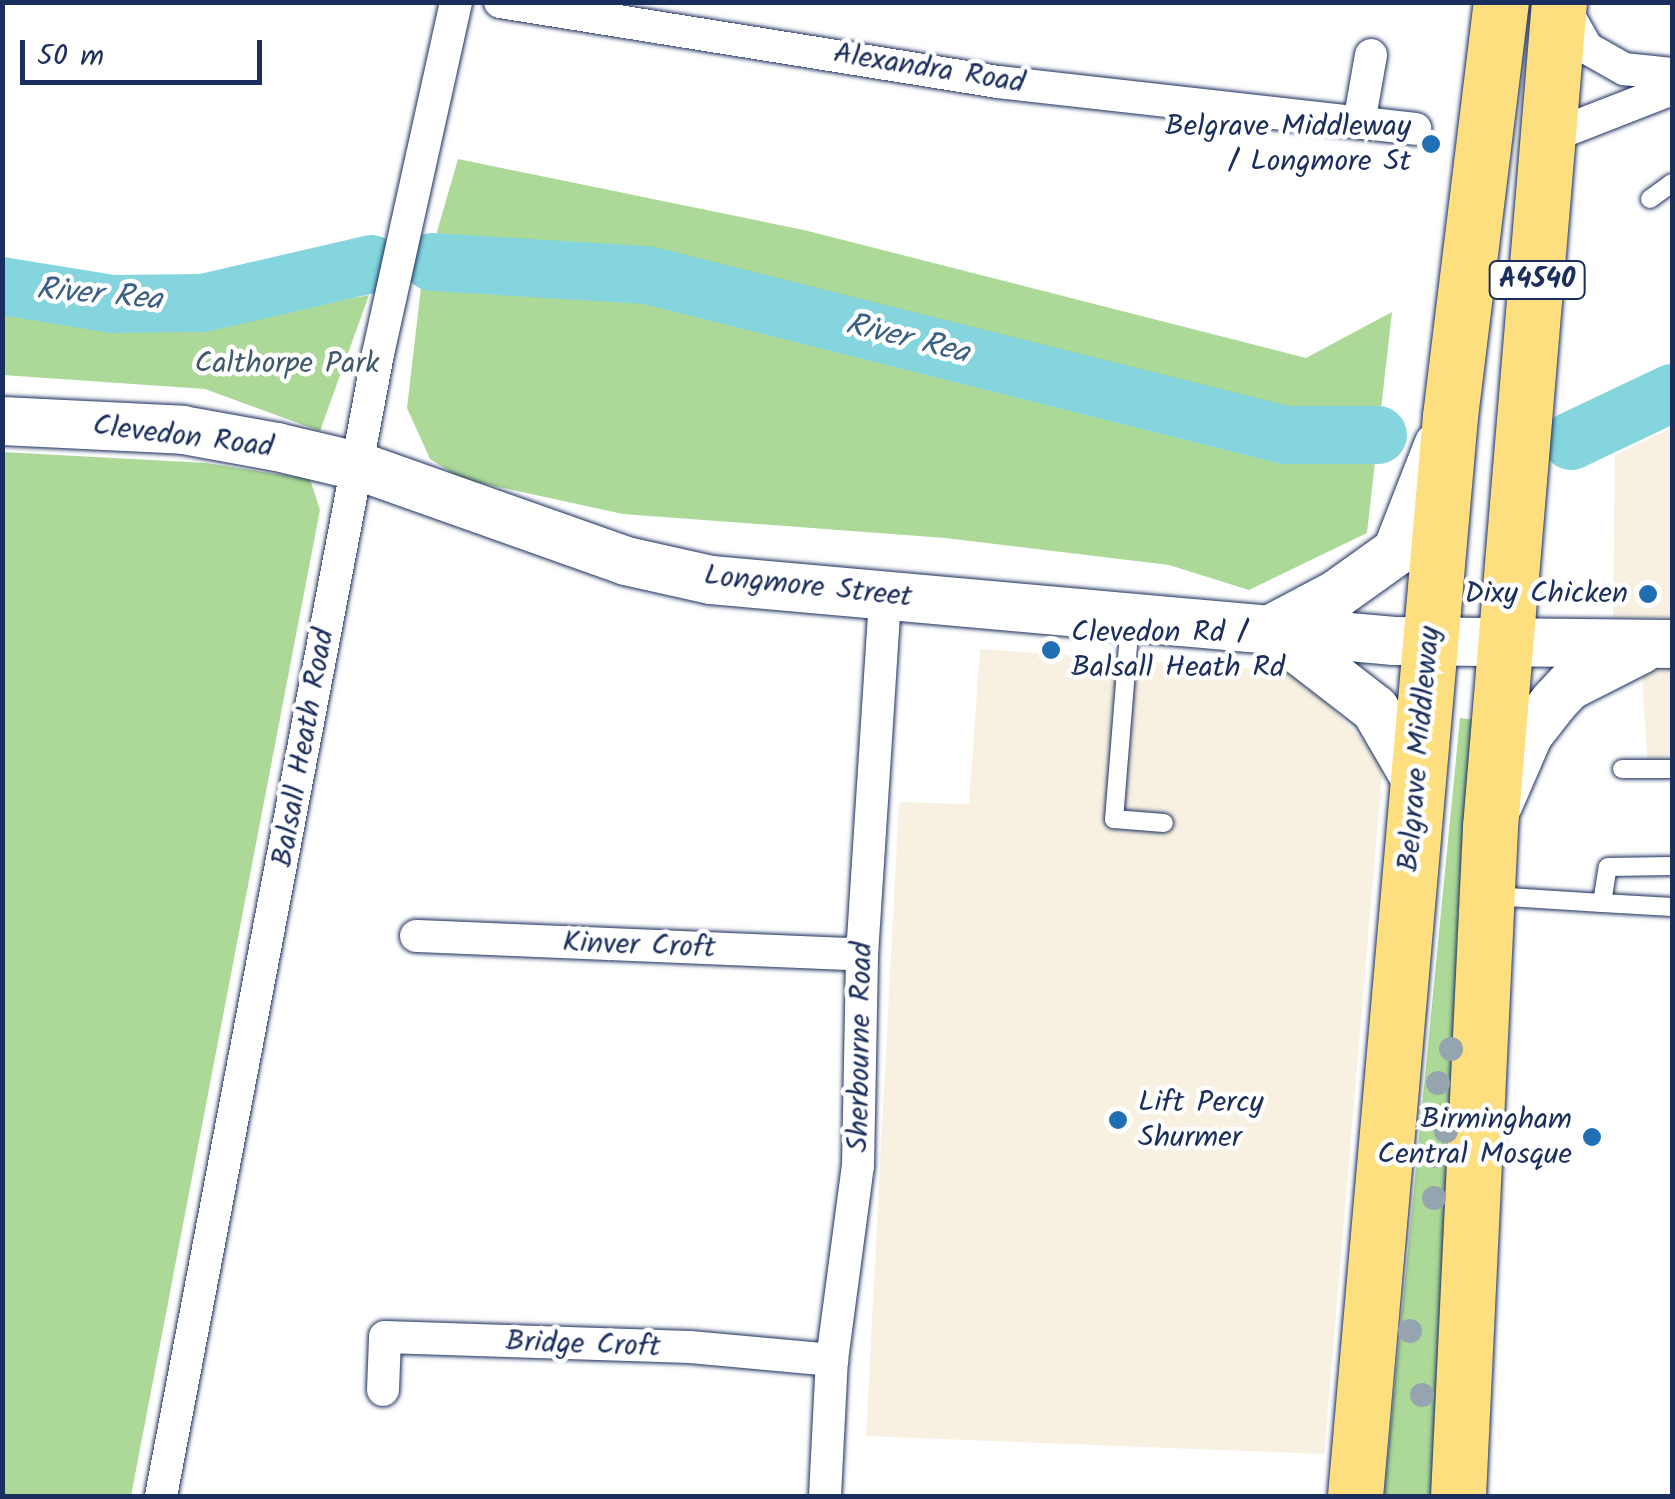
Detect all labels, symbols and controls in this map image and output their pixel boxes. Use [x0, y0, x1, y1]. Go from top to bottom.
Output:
scale bar [25, 20, 268, 82]
text: 50 m [37, 33, 104, 81]
street label: Alexandra Road [831, 36, 1027, 102]
place label: Belgrave Middleway / Longmore St [1165, 109, 1411, 180]
marker: Belgrave Middleway / Longmore St [1420, 133, 1442, 155]
road number: A4540 [1487, 257, 1587, 303]
water label: River Rea [35, 271, 163, 321]
water label: River Rea [841, 306, 973, 374]
park label: Calthorpe Park [195, 346, 379, 382]
street label: Clevedon Road [91, 408, 275, 466]
street label: Longmore Street [702, 558, 914, 616]
place label: Dixy Chicken [1465, 576, 1628, 612]
marker: Dixy Chicken [1637, 583, 1659, 605]
place label: Clevedon Rd / Balsall Heath Rd [1071, 615, 1285, 686]
street label: Belgrave Middleway [1391, 625, 1449, 873]
street label: Balsall Heath Road [265, 626, 343, 870]
marker: Clevedon Rd / Balsall Heath Rd [1040, 639, 1062, 661]
street label: Kinver Croft [562, 925, 716, 967]
street label: Sherbourne Road [841, 941, 881, 1153]
place label: Lift Percy Shurmer [1138, 1085, 1264, 1156]
place label: Birmingham Central Mosque [1377, 1102, 1572, 1172]
marker: Lift Percy Shurmer [1107, 1109, 1129, 1131]
marker: Birmingham Central Mosque [1581, 1126, 1603, 1148]
street label: Bridge Croft [505, 1324, 661, 1366]

